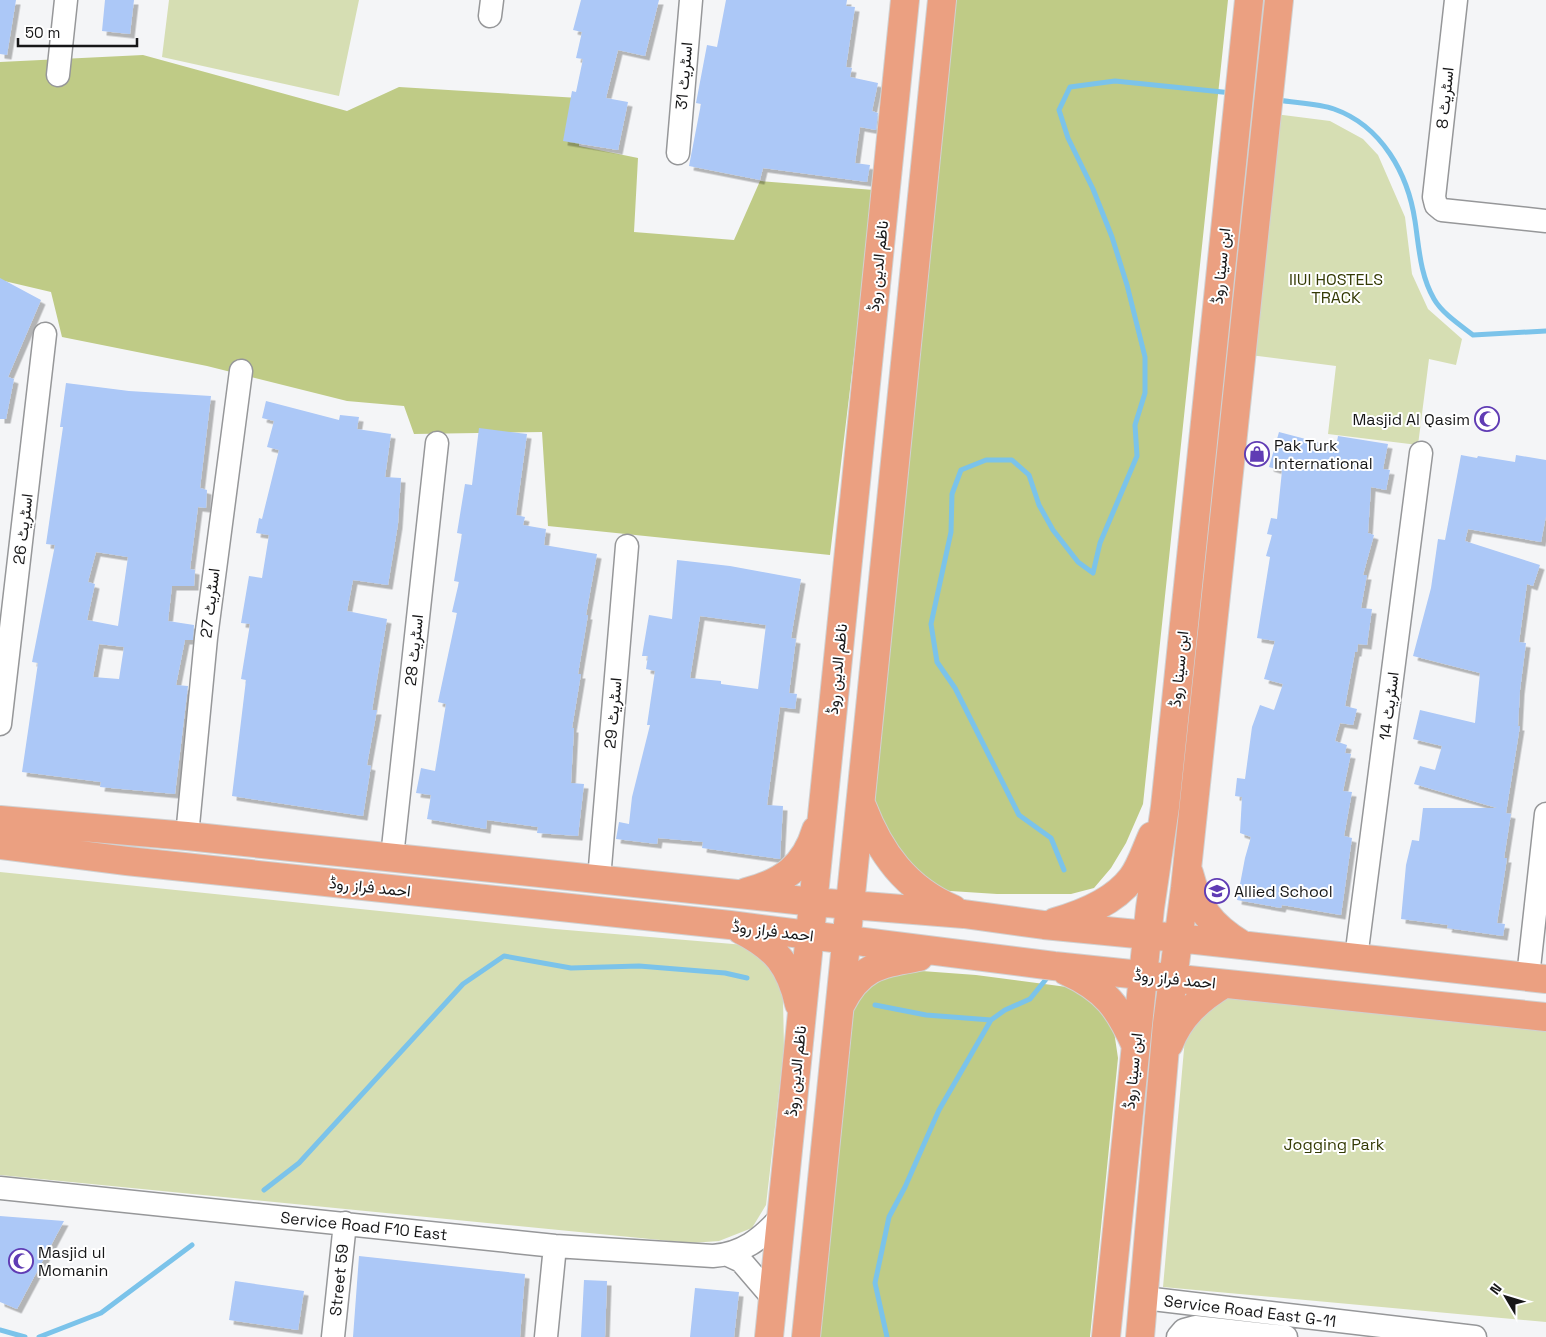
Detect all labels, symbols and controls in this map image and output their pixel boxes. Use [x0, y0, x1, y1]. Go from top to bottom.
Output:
scale bar [18, 15, 136, 47]
text: 50 m [25, 23, 60, 42]
street label: اسٹریٹ 31 [671, 41, 697, 111]
street label: اسٹریٹ 8 [1431, 66, 1459, 130]
street label: ناظم الدین روڈ [863, 219, 893, 313]
street label: ابن سینا روڈ [1207, 227, 1235, 305]
park label: IIUI HOSTELS TRACK [1289, 269, 1383, 308]
mosque icon: Masjid Al Qasim [1474, 406, 1500, 432]
place label: Masjid Al Qasim [1352, 409, 1470, 430]
place label: Pak Turk International [1274, 435, 1373, 474]
shop icon: Pak Turk International [1244, 441, 1270, 467]
street label: اسٹریٹ 26 [8, 492, 38, 566]
street label: اسٹریٹ 27 [195, 567, 225, 639]
street label: اسٹریٹ 28 [400, 613, 428, 687]
street label: ناظم الدین روڈ [822, 622, 852, 716]
street label: ابن سینا روڈ [1165, 630, 1193, 708]
street label: اسٹریٹ 14 [1374, 671, 1404, 741]
street label: اسٹریٹ 29 [599, 677, 627, 749]
street label: احمد فراز روڈ [328, 872, 412, 902]
school or university icon: Allied School [1204, 878, 1230, 904]
place label: Allied School [1234, 881, 1333, 902]
street label: احمد فراز روڈ [731, 916, 815, 946]
street label: احمد فراز روڈ [1133, 964, 1217, 994]
street label: ناظم الدین روڈ [781, 1024, 811, 1118]
street label: ابن سینا روڈ [1119, 1032, 1147, 1110]
park label: Jogging Park [1284, 1134, 1385, 1155]
street label: Service Road F10 East [279, 1207, 449, 1245]
place label: Masjid ul Momanin [38, 1242, 108, 1281]
street label: Street 59 [325, 1243, 353, 1317]
mosque icon: Masjid ul Momanin [8, 1248, 34, 1274]
north arrow [1481, 1272, 1531, 1322]
text: N [1486, 1280, 1506, 1298]
street label: Service Road East G-11 [1163, 1290, 1337, 1332]

